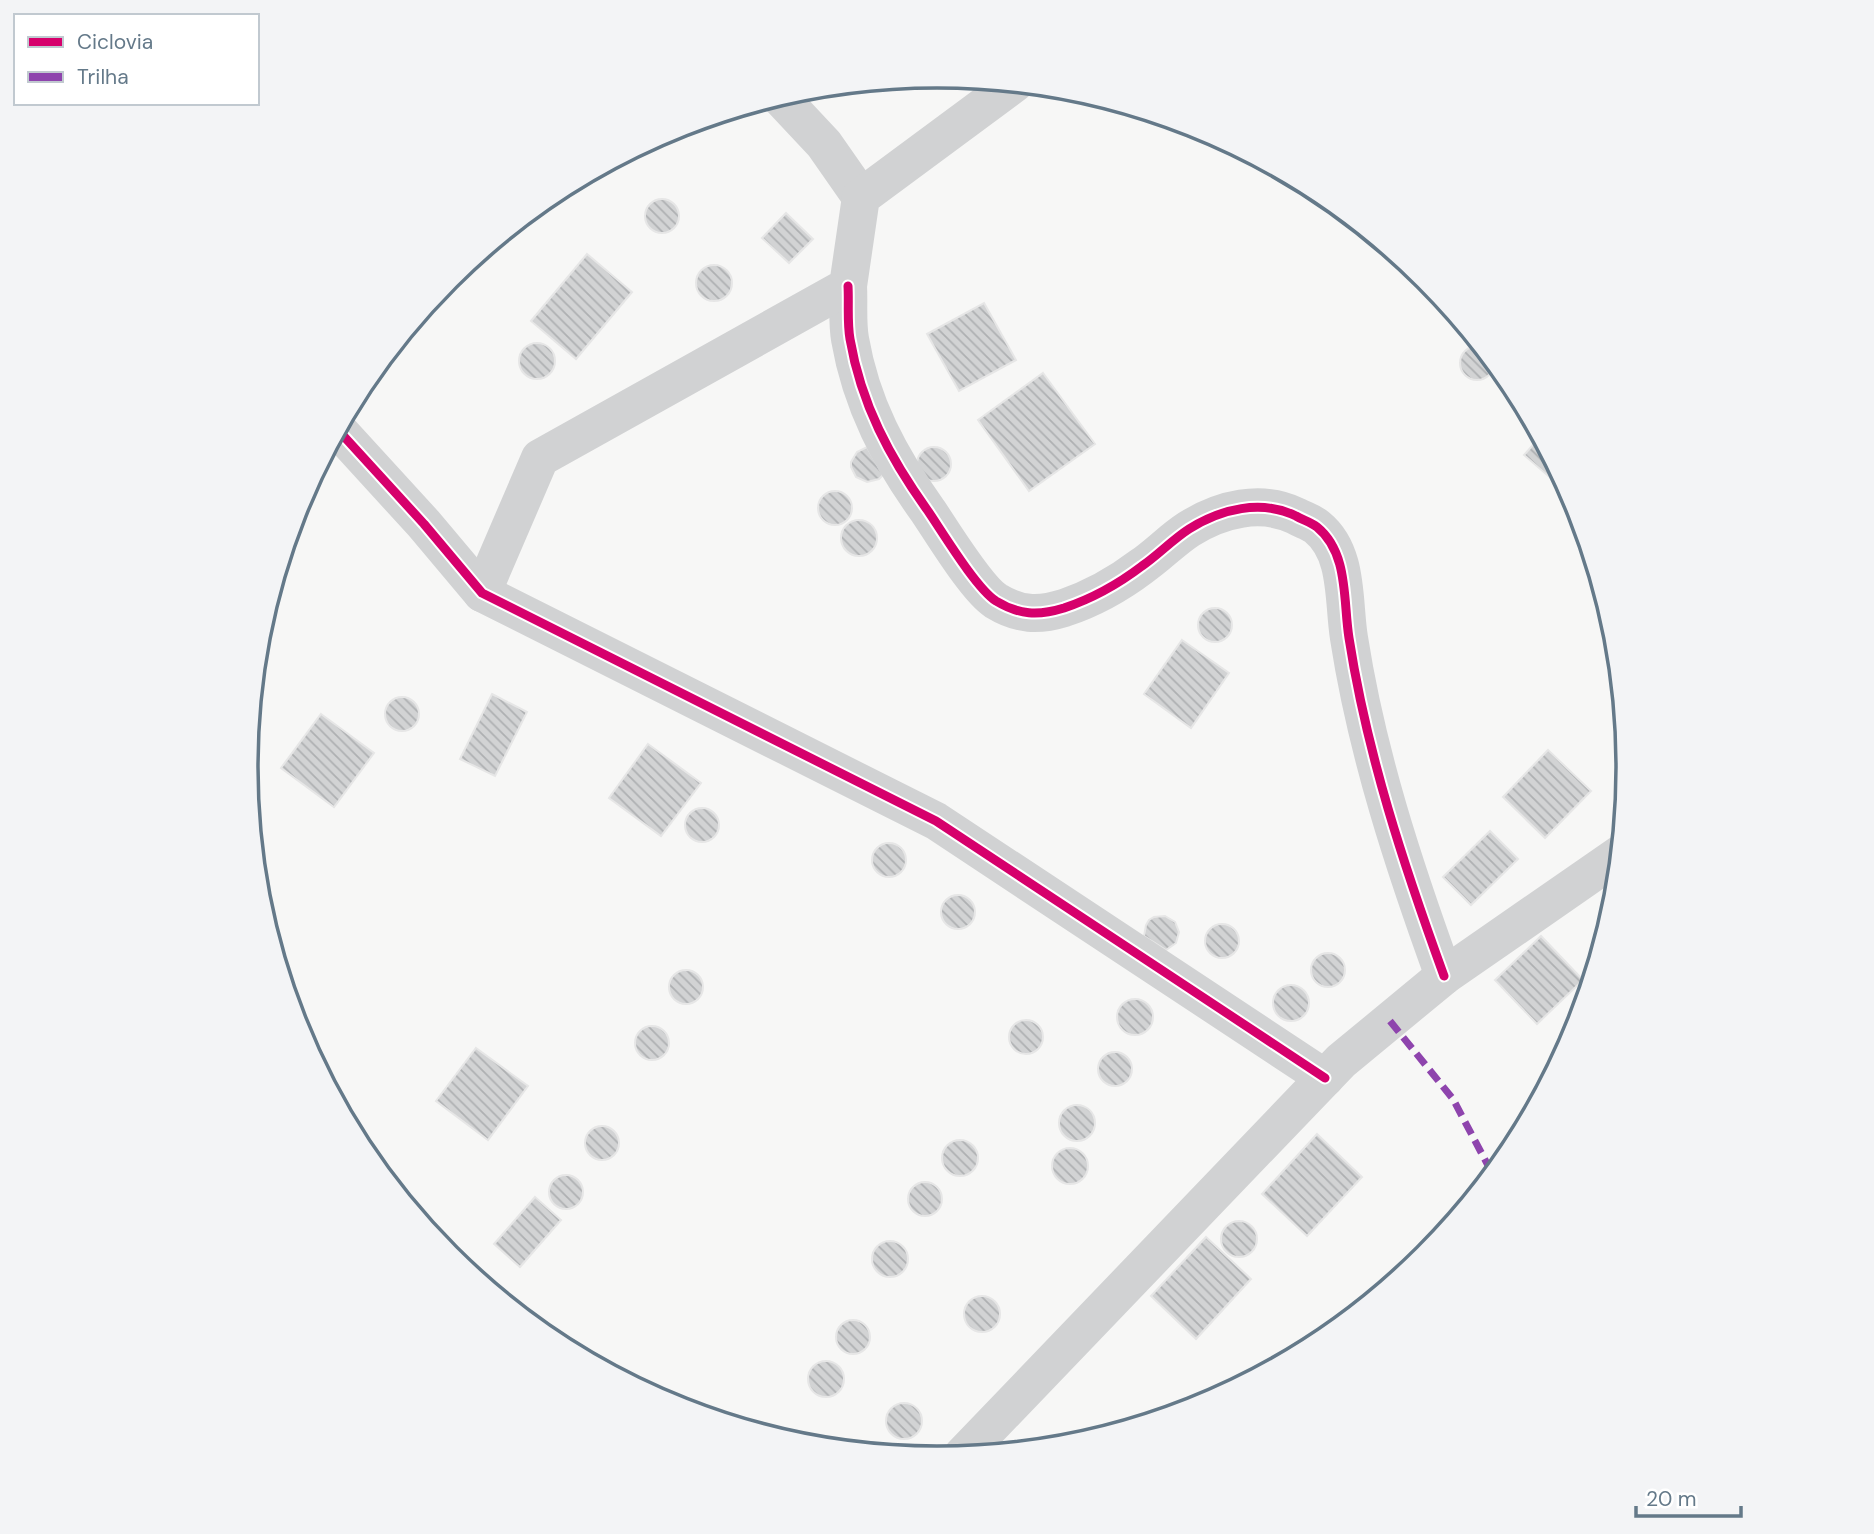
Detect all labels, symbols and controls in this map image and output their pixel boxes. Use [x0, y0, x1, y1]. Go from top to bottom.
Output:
legend [14, 14, 259, 105]
text: Ciclovia [77, 28, 153, 56]
text: Trilha [77, 63, 129, 91]
scale bar [1636, 1474, 1741, 1518]
text: 20 m [1646, 1485, 1697, 1513]

